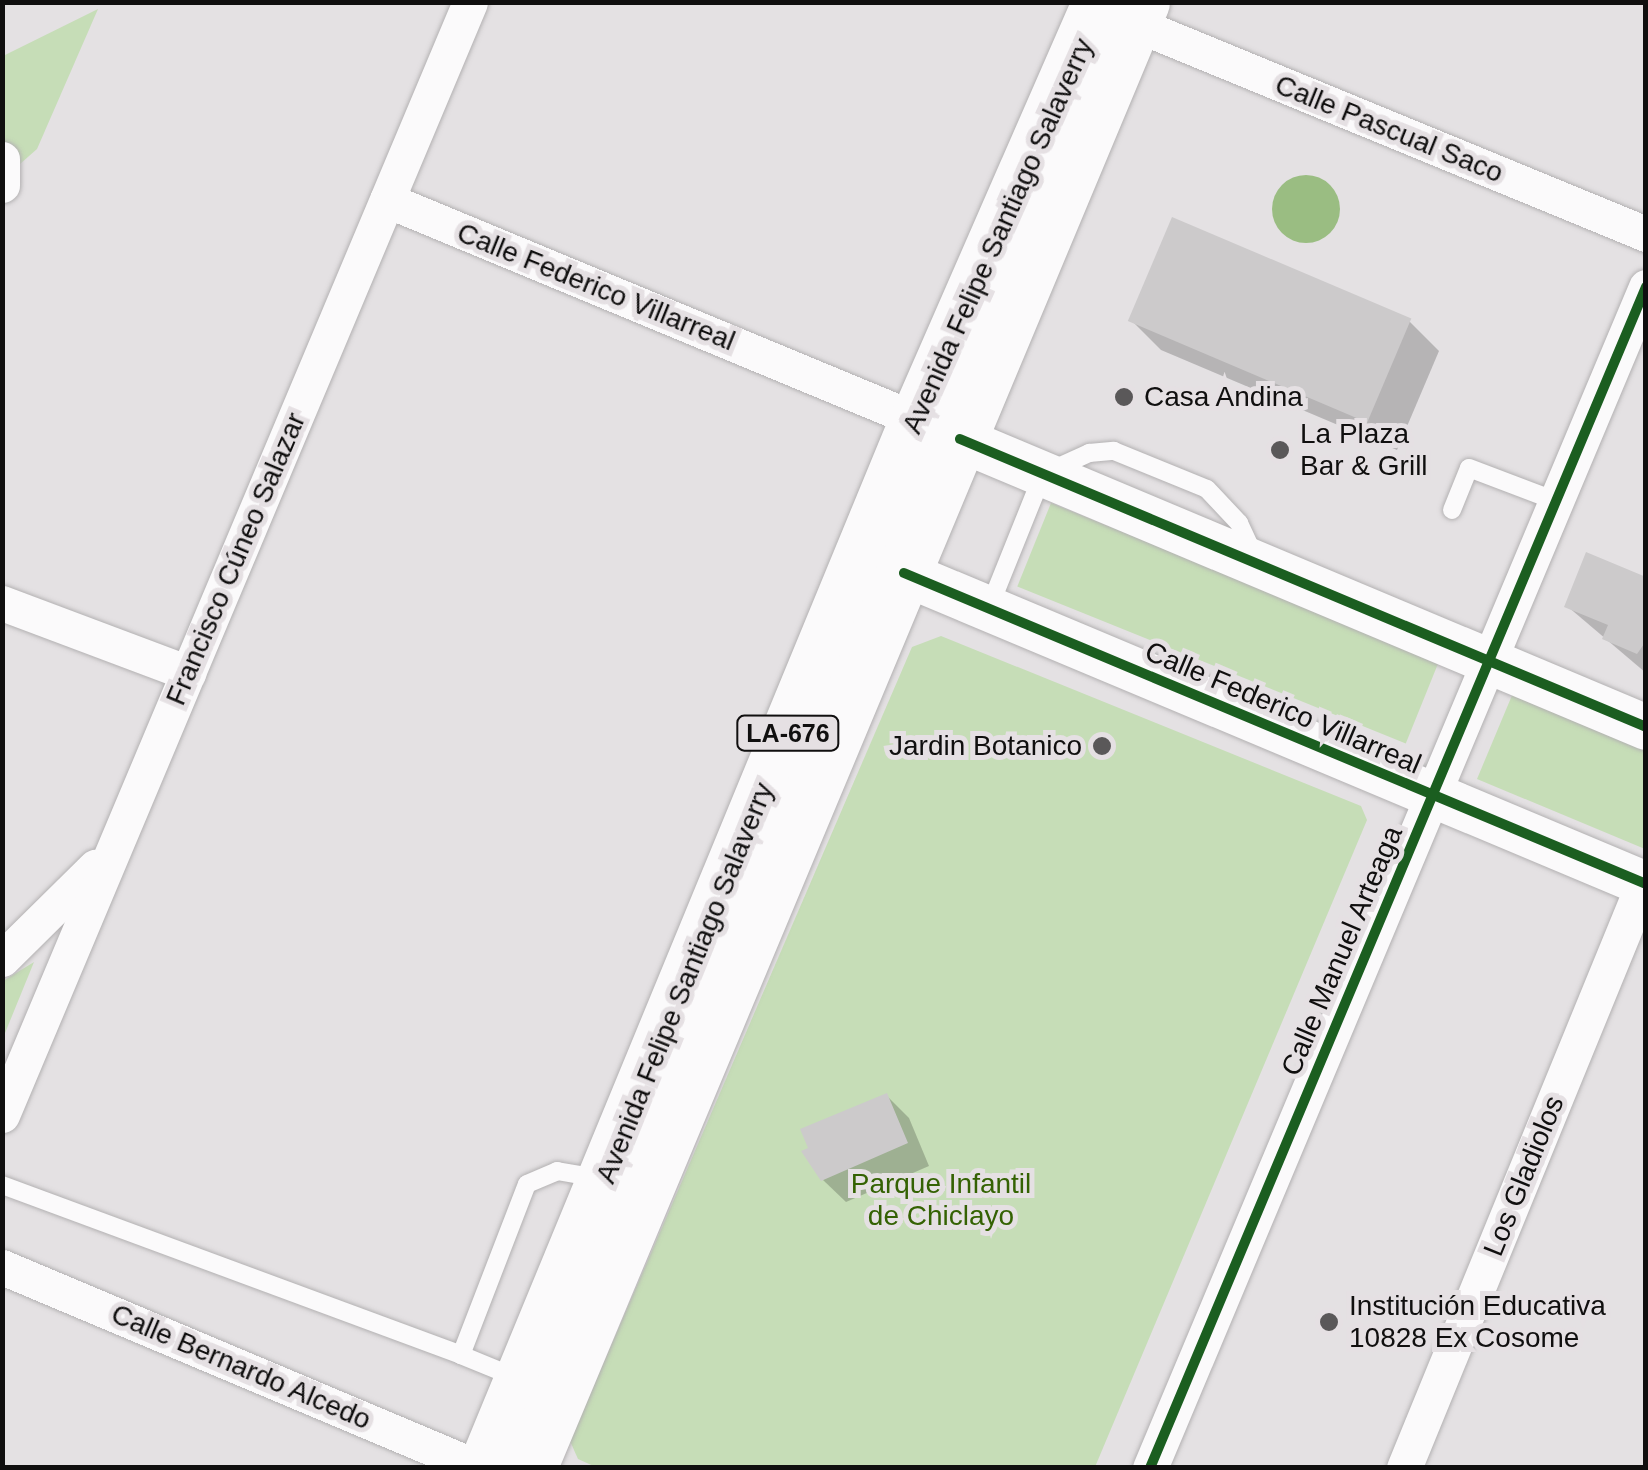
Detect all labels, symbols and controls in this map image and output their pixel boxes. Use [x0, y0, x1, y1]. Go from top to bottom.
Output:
street label: Avenida Felipe Santiago Salaverry [895, 33, 1101, 439]
street label: Calle Pascual Saco [1270, 68, 1508, 190]
street label: Calle Federico Villarreal [452, 216, 740, 358]
place label: Casa Andina [1144, 380, 1304, 414]
marker: Casa Andina [1113, 386, 1135, 408]
street label: Francisco Cúneo Salazar [159, 408, 313, 710]
place label: La Plaza Bar & Grill [1300, 417, 1428, 483]
marker: La Plaza Bar & Grill [1269, 439, 1291, 461]
street label: Calle Federico Villarreal [1140, 635, 1426, 781]
road number: LA-676 [736, 713, 840, 753]
place label: Jardin Botanico [889, 729, 1082, 763]
marker: Jardin Botanico [1091, 735, 1113, 757]
street label: Avenida Felipe Santiago Salaverry [589, 778, 781, 1188]
street label: Calle Manuel Arteaga [1274, 821, 1410, 1081]
street label: Los Gladiolos [1477, 1091, 1571, 1261]
park label: Parque Infantil de Chiclayo [851, 1167, 1031, 1233]
place label: Institución Educativa 10828 Ex Cosome [1349, 1289, 1606, 1355]
street label: Calle Bernardo Alcedo [105, 1297, 377, 1437]
marker: Institución Educativa 10828 Ex Cosome [1318, 1311, 1340, 1333]

